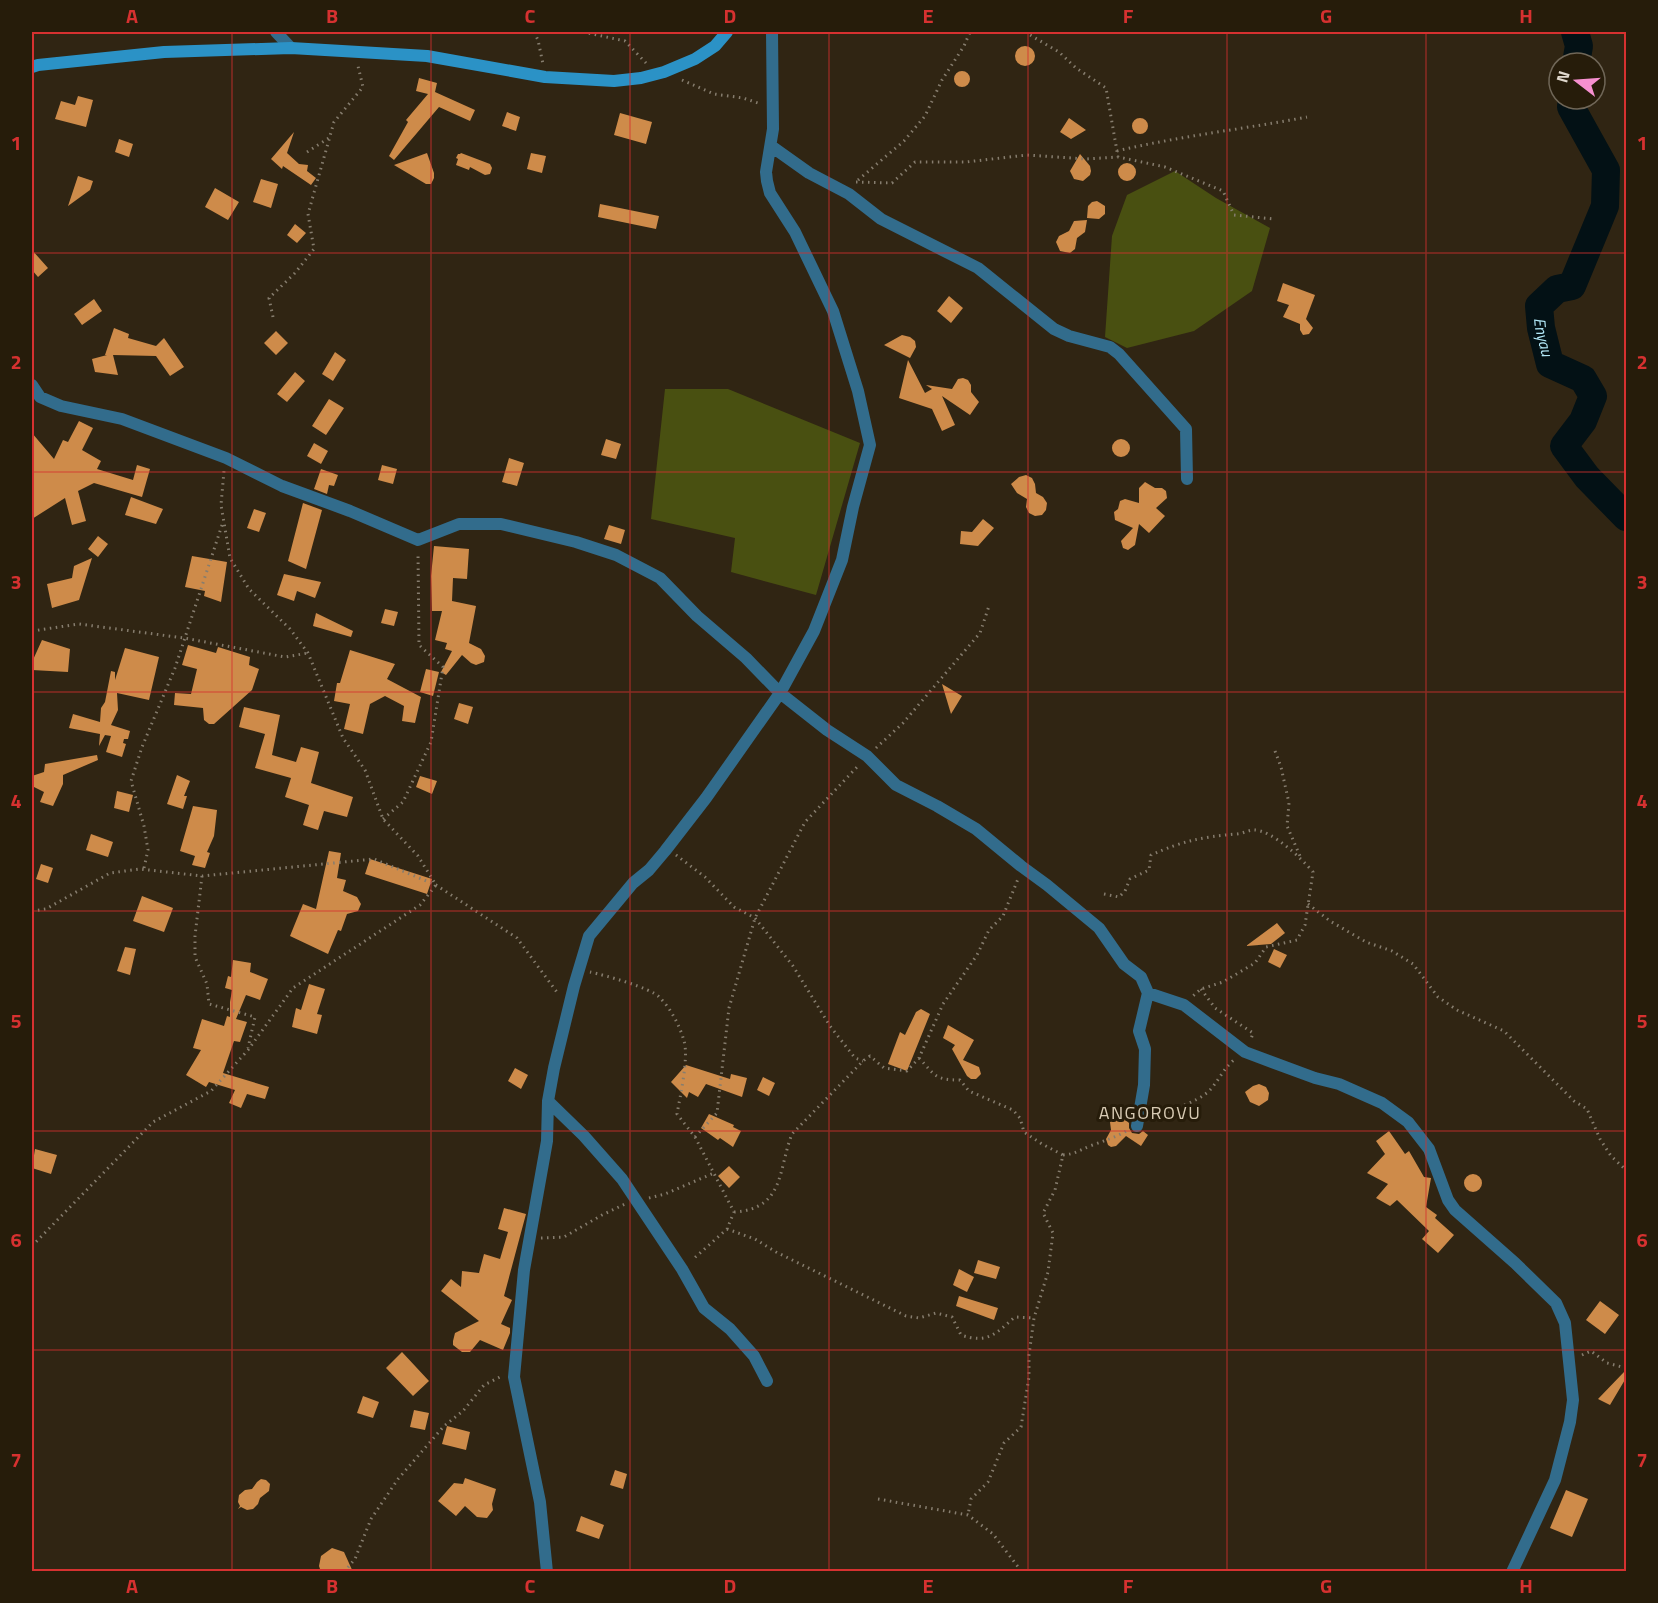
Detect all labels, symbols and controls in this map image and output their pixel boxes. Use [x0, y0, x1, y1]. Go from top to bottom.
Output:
text: A [126, 0, 138, 31]
text: B [326, 0, 338, 31]
text: C [525, 0, 536, 31]
text: D [724, 0, 736, 31]
text: E [922, 0, 934, 31]
text: F [1123, 0, 1134, 31]
text: G [1320, 0, 1332, 31]
text: H [1519, 0, 1533, 31]
north arrow [1547, 51, 1607, 111]
text: N [1550, 68, 1576, 85]
text: 1 [10, 127, 22, 158]
text: 1 [1636, 127, 1648, 158]
water label: Enyau [1528, 317, 1560, 360]
text: 2 [10, 346, 22, 377]
text: 2 [1636, 346, 1648, 377]
text: 3 [10, 566, 22, 597]
text: 3 [1636, 566, 1648, 597]
text: 4 [10, 785, 22, 816]
text: 4 [1636, 785, 1648, 816]
text: 5 [10, 1005, 22, 1036]
text: 5 [1636, 1005, 1648, 1036]
district label: ANGOROVU [1099, 1099, 1201, 1126]
text: 6 [10, 1224, 22, 1255]
text: 6 [1636, 1224, 1648, 1255]
text: 7 [10, 1444, 22, 1475]
text: 7 [1636, 1444, 1648, 1475]
text: A [126, 1570, 138, 1601]
text: B [326, 1570, 338, 1601]
text: C [525, 1570, 536, 1601]
text: D [724, 1570, 736, 1601]
text: E [922, 1570, 934, 1601]
text: F [1123, 1570, 1134, 1601]
text: G [1320, 1570, 1332, 1601]
text: H [1519, 1570, 1533, 1601]

